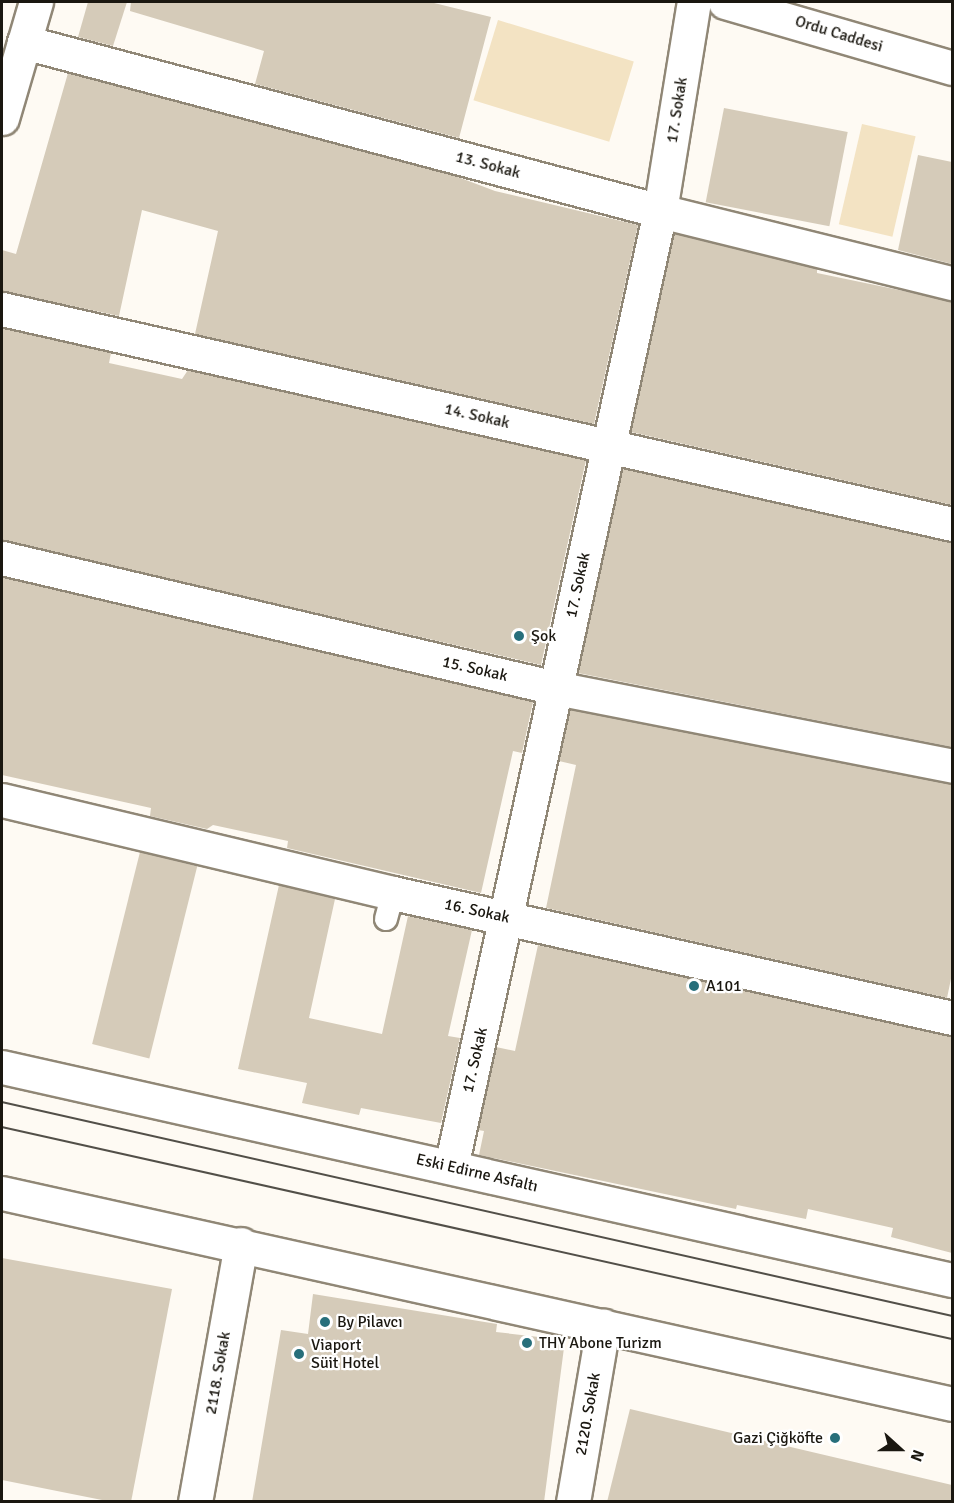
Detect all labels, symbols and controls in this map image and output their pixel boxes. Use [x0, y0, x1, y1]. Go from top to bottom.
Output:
street label: Ordu Caddesi [793, 12, 885, 56]
street label: 17. Sokak [662, 76, 692, 144]
street label: 13. Sokak [453, 147, 523, 183]
street label: 14. Sokak [443, 399, 511, 433]
street label: 17. Sokak [562, 551, 594, 619]
place label: Şok [531, 626, 556, 646]
marker: Şok [512, 629, 526, 643]
street label: 15. Sokak [441, 652, 509, 686]
street label: 16. Sokak [443, 895, 511, 927]
place label: A101 [706, 976, 742, 996]
marker: A101 [687, 979, 701, 993]
street label: 17. Sokak [458, 1026, 492, 1094]
street label: Eski Edirne Asfaltı [414, 1150, 540, 1196]
place label: By Pilavcı [337, 1312, 403, 1332]
marker: By Pilavcı [318, 1315, 332, 1329]
street label: 2118. Sokak [201, 1330, 235, 1416]
place label: THY Abone Turizm [539, 1333, 662, 1353]
place label: Viaport Süit Hotel [311, 1335, 379, 1373]
marker: THY Abone Turizm [520, 1336, 534, 1350]
marker: Viaport Süit Hotel [292, 1347, 306, 1361]
street label: 2120. Sokak [571, 1371, 605, 1457]
north arrow [870, 1419, 930, 1479]
place label: Gazi Çiğköfte [733, 1428, 823, 1448]
marker: Gazi Çiğköfte [828, 1431, 842, 1445]
text: N [905, 1447, 928, 1464]

